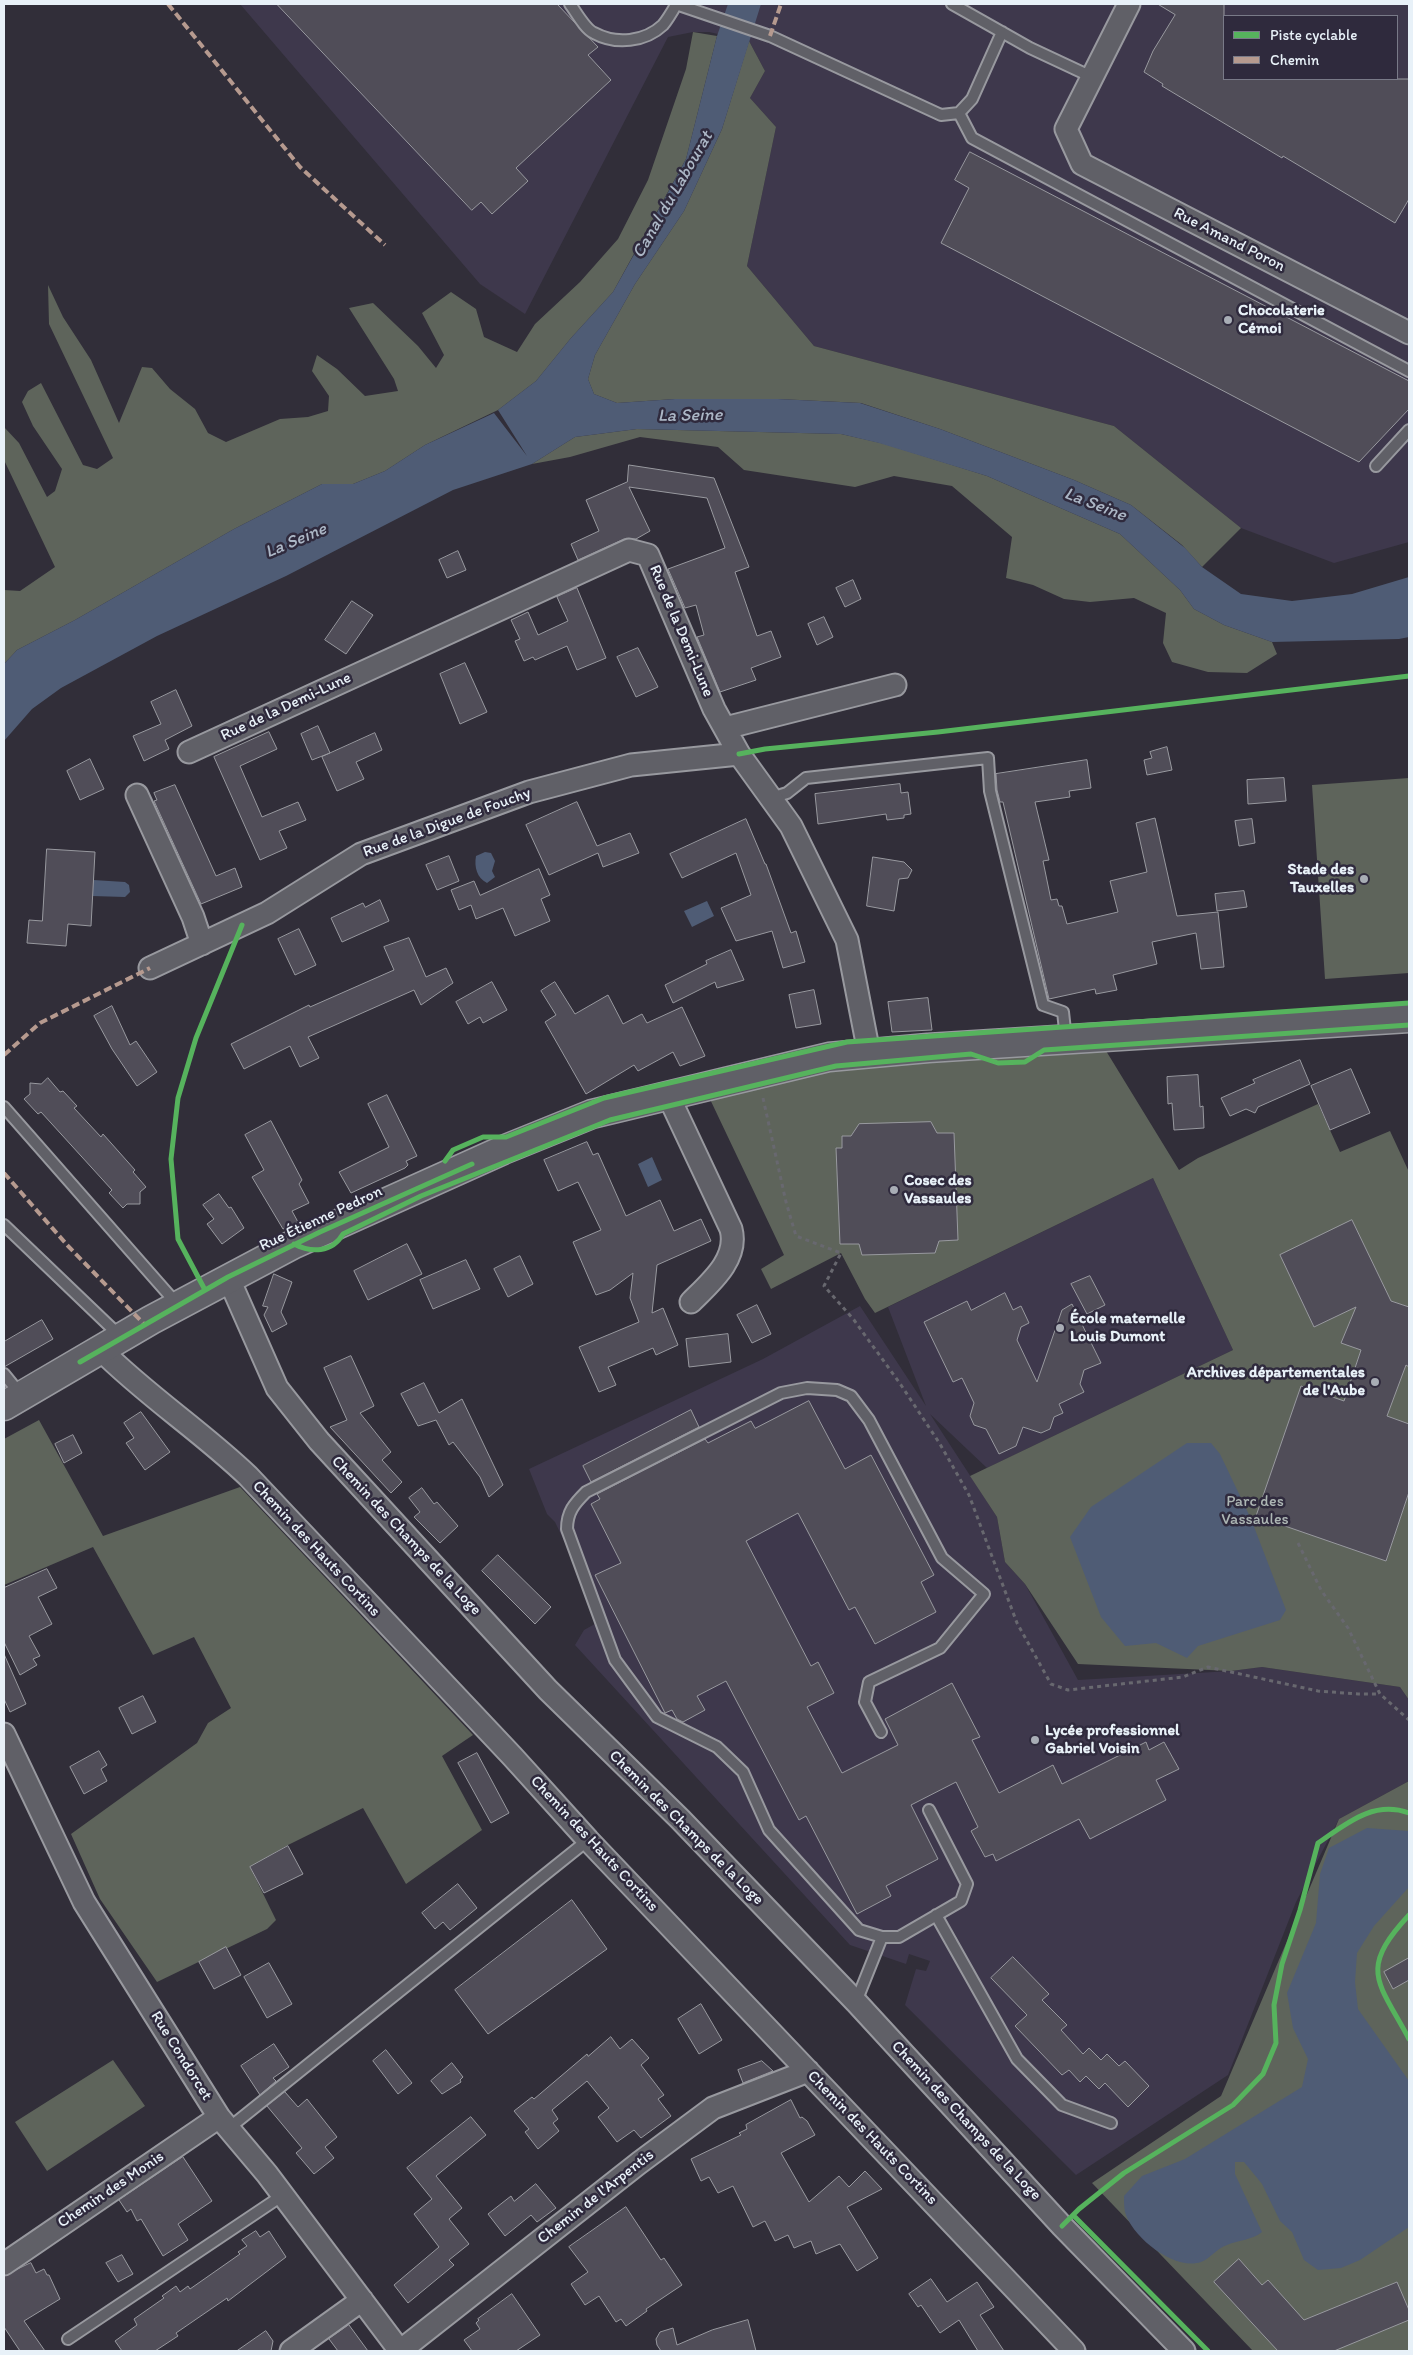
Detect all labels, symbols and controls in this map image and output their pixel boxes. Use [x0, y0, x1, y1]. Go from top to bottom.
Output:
legend [1223, 15, 1398, 80]
text: Piste cyclable [1270, 26, 1357, 44]
text: Chemin [1270, 51, 1319, 69]
water label: Canal du Labourat [628, 128, 718, 262]
street label: Rue Amand Poron [1170, 204, 1288, 276]
place label: Chocolaterie Cémoi [1238, 301, 1325, 339]
marker: Chocolaterie Cémoi [1222, 314, 1234, 326]
water label: La Seine [657, 405, 723, 427]
water label: La Seine [1061, 483, 1129, 527]
water label: La Seine [262, 518, 330, 564]
street label: Rue de la Demi-Lune [645, 562, 717, 700]
street label: Rue de la Demi-Lune [218, 668, 354, 746]
street label: Rue de la Digue de Fouchy [361, 784, 533, 862]
place label: Stade des Tauxelles [1287, 860, 1354, 898]
marker: Stade des Tauxelles [1358, 873, 1370, 885]
place label: Cosec des Vassaules [904, 1171, 972, 1209]
street label: Rue Étienne Pedron [256, 1182, 386, 1256]
marker: Cosec des Vassaules [888, 1184, 900, 1196]
place label: École maternelle Louis Dumont [1070, 1309, 1185, 1347]
marker: École maternelle Louis Dumont [1054, 1322, 1066, 1334]
place label: Archives départementales de l'Aube [1187, 1363, 1365, 1401]
marker: Archives départementales de l'Aube [1369, 1376, 1381, 1388]
street label: Chemin des Champs de la Loge [327, 1452, 485, 1620]
street label: Chemin des Hauts Cortins [248, 1477, 384, 1621]
park label: Parc des Vassaules [1221, 1492, 1289, 1530]
place label: Lycée professionnel Gabriel Voisin [1045, 1721, 1180, 1759]
marker: Lycée professionnel Gabriel Voisin [1029, 1734, 1041, 1746]
street label: Chemin des Champs de la Loge [605, 1747, 767, 1909]
street label: Chemin des Hauts Cortins [526, 1772, 662, 1916]
street label: Rue Condorcet [146, 2008, 216, 2104]
street label: Chemin des Champs de la Loge [887, 2037, 1045, 2205]
street label: Chemin des Hauts Cortins [803, 2067, 941, 2209]
street label: Chemin de l'Arpentis [534, 2146, 658, 2248]
street label: Chemin des Monis [54, 2147, 168, 2233]

